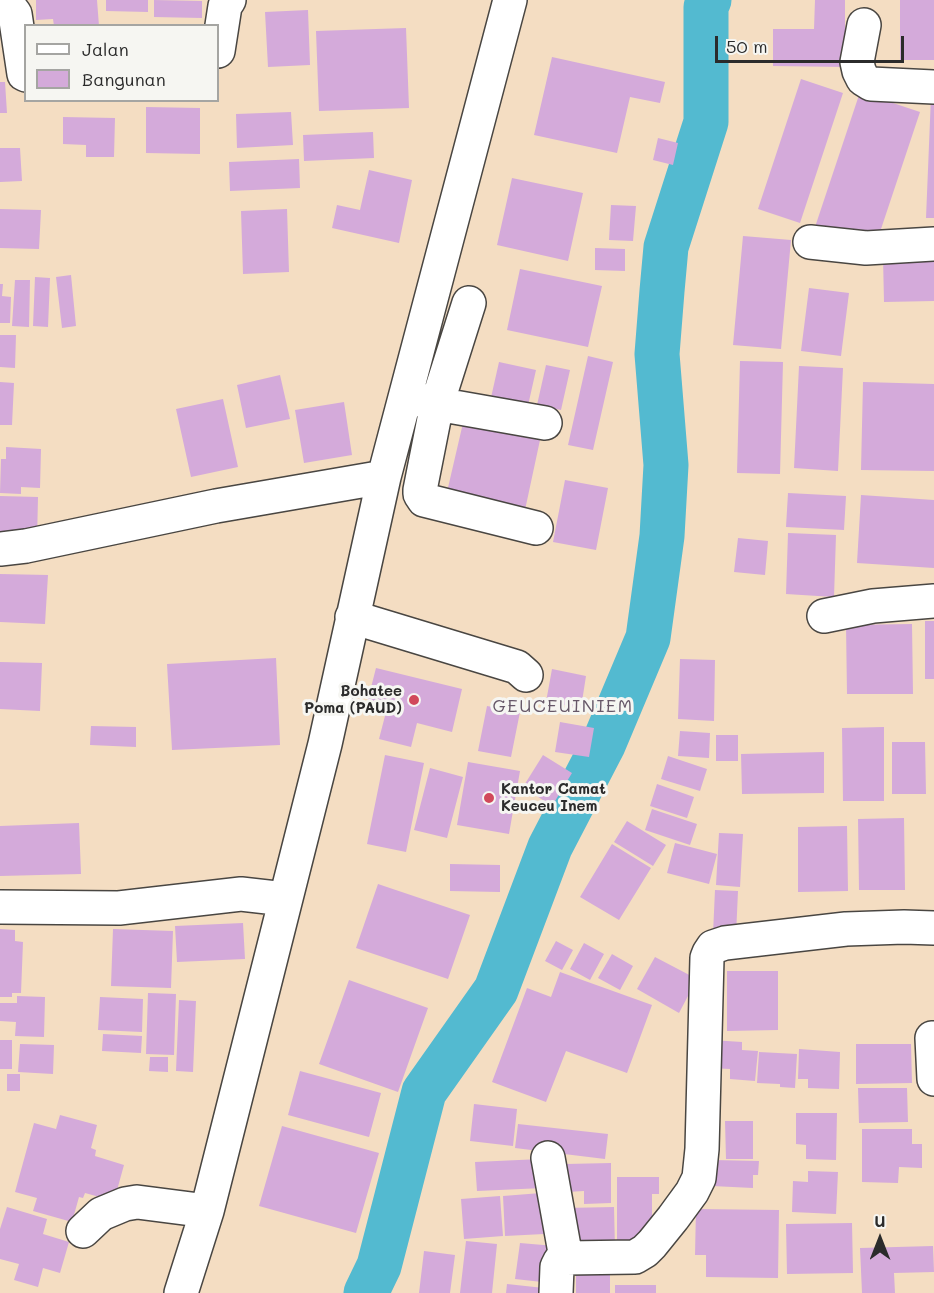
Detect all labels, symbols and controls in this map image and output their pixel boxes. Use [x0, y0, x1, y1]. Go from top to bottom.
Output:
legend [24, 24, 219, 102]
scale bar [718, 24, 907, 62]
text: 50 m [726, 34, 768, 58]
text: Jalan [82, 37, 129, 61]
text: Bangunan [82, 67, 166, 91]
place label: Bohatee Poma (PAUD) [304, 682, 402, 717]
marker: Bohatee Poma (PAUD) [407, 693, 421, 707]
district label: GEUCEUINIEM [492, 695, 634, 717]
place label: Kantor Camat Keuceu Inem [501, 780, 606, 815]
marker: Kantor Camat Keuceu Inem [482, 791, 496, 805]
north arrow [850, 1209, 910, 1269]
text: U [874, 1210, 886, 1231]

